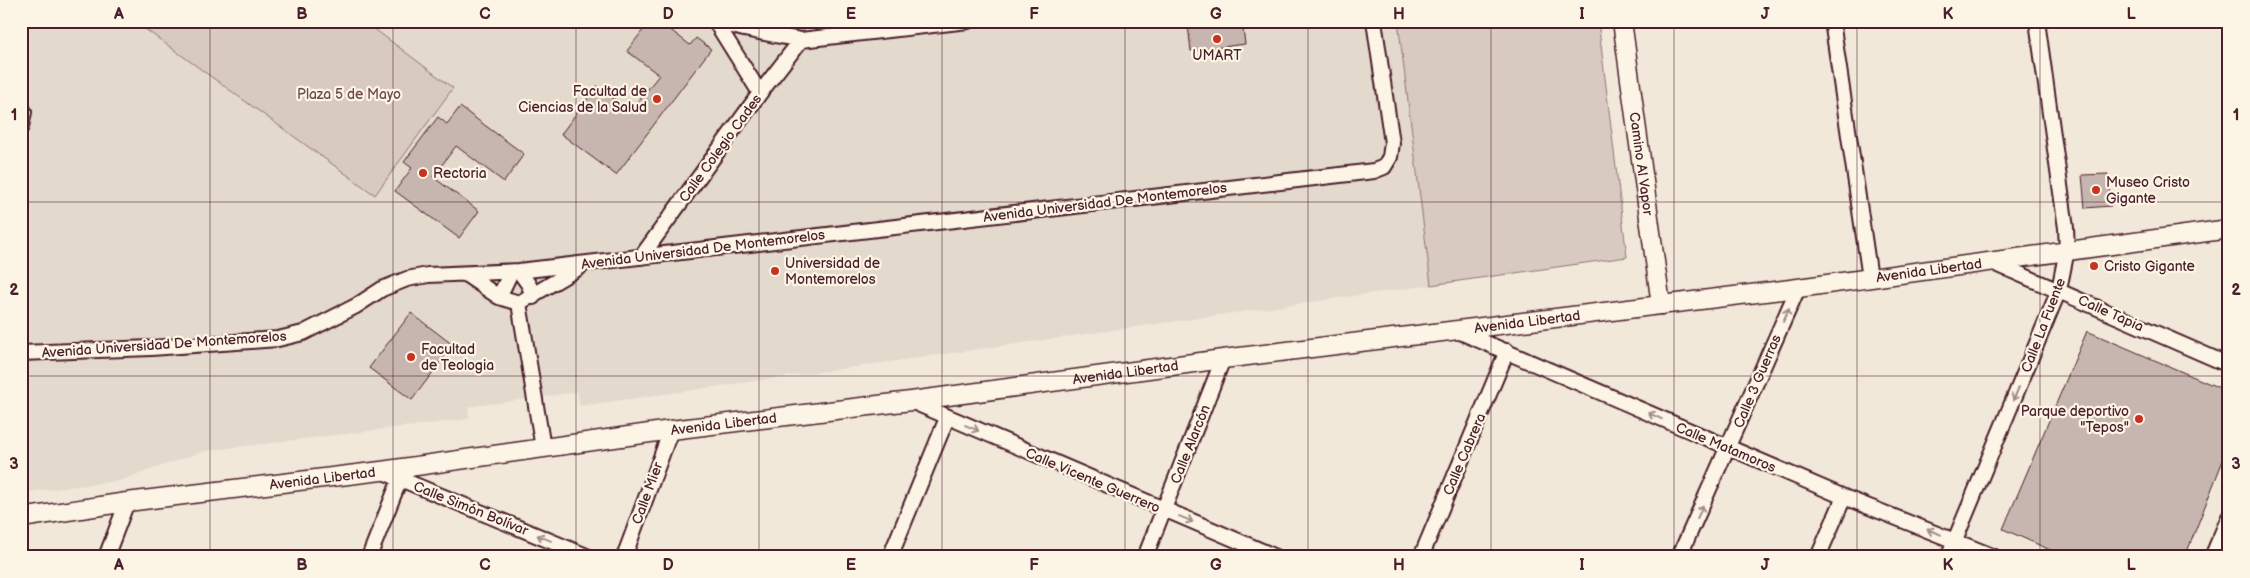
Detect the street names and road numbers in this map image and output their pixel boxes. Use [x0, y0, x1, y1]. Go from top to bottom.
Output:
street label: Calle Colegio Cades [675, 91, 765, 206]
street label: Camino Al Vapor [1626, 111, 1657, 217]
street label: Avenida Universidad De Montemorelos [982, 179, 1228, 226]
street label: Avenida Universidad De Montemorelos [580, 226, 826, 273]
street label: Avenida Libertad [1875, 255, 1983, 286]
street label: Calle La Fuente [2018, 276, 2069, 375]
street label: Calle Tapia [2075, 291, 2146, 335]
street label: Avenida Libertad [1473, 307, 1581, 337]
street label: Avenida Universidad De Montemorelos [41, 327, 287, 362]
street label: Calle 3 Guerras [1730, 332, 1785, 430]
street label: Avenida Libertad [1071, 357, 1179, 388]
street label: Calle Alarcón [1167, 402, 1214, 486]
street label: Avenida Libertad [670, 409, 778, 439]
street label: Calle Cabrera [1440, 410, 1489, 498]
street label: Calle Matamoros [1673, 419, 1778, 476]
street label: Calle Vicente Guerrero [1023, 444, 1163, 517]
street label: Calle Mier [628, 459, 667, 527]
street label: Avenida Libertad [268, 464, 376, 494]
street label: Calle Simón Bolívar [411, 478, 532, 540]

